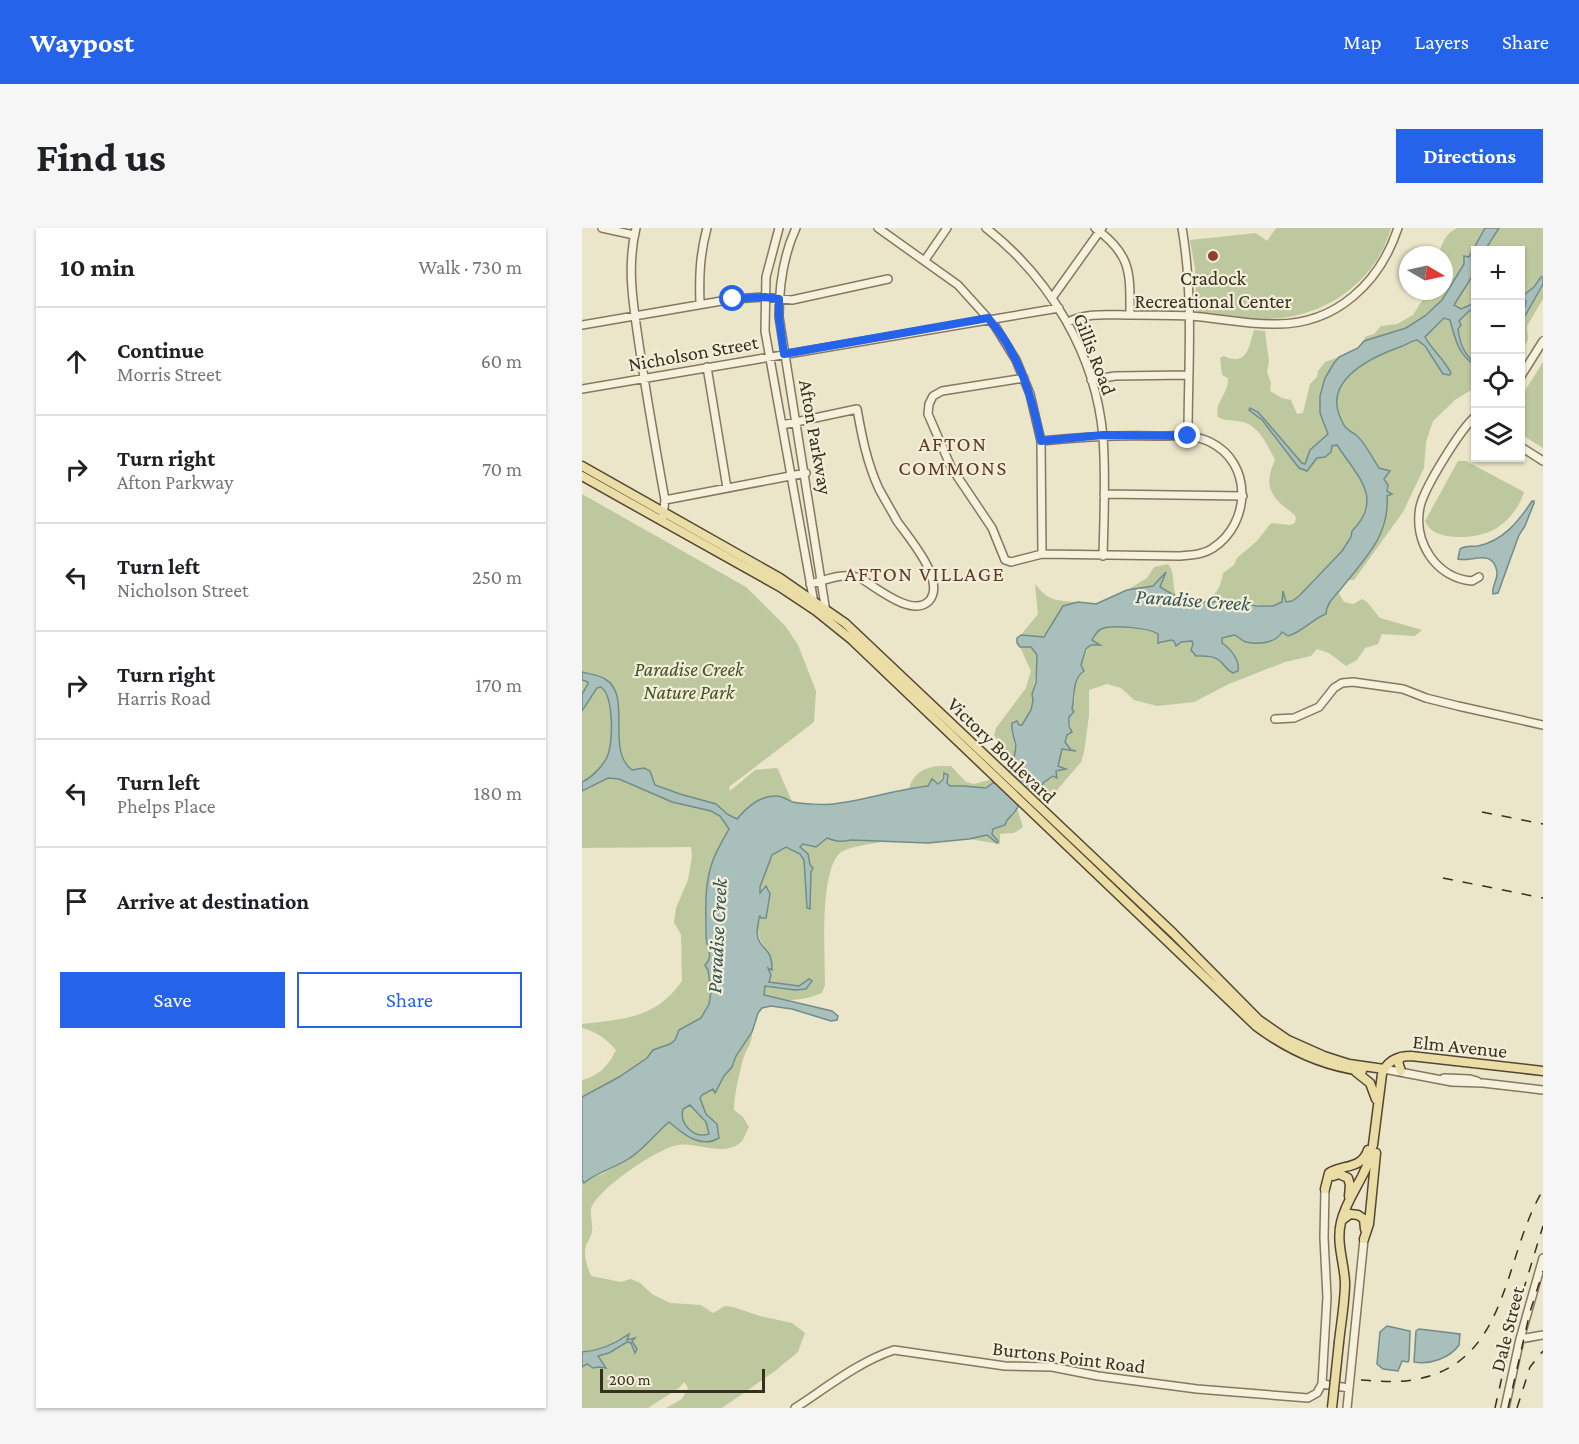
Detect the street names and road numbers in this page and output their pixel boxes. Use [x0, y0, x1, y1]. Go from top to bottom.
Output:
street label: Gillis Road [1069, 310, 1121, 398]
street label: Nicholson Street [626, 331, 760, 375]
street label: Afton Parkway [794, 378, 837, 497]
street label: Victory Boulevard [943, 693, 1061, 808]
street label: Elm Avenue [1412, 1030, 1509, 1062]
street label: Dale Street [1486, 1284, 1528, 1374]
street label: Burtons Point Road [991, 1337, 1147, 1377]

